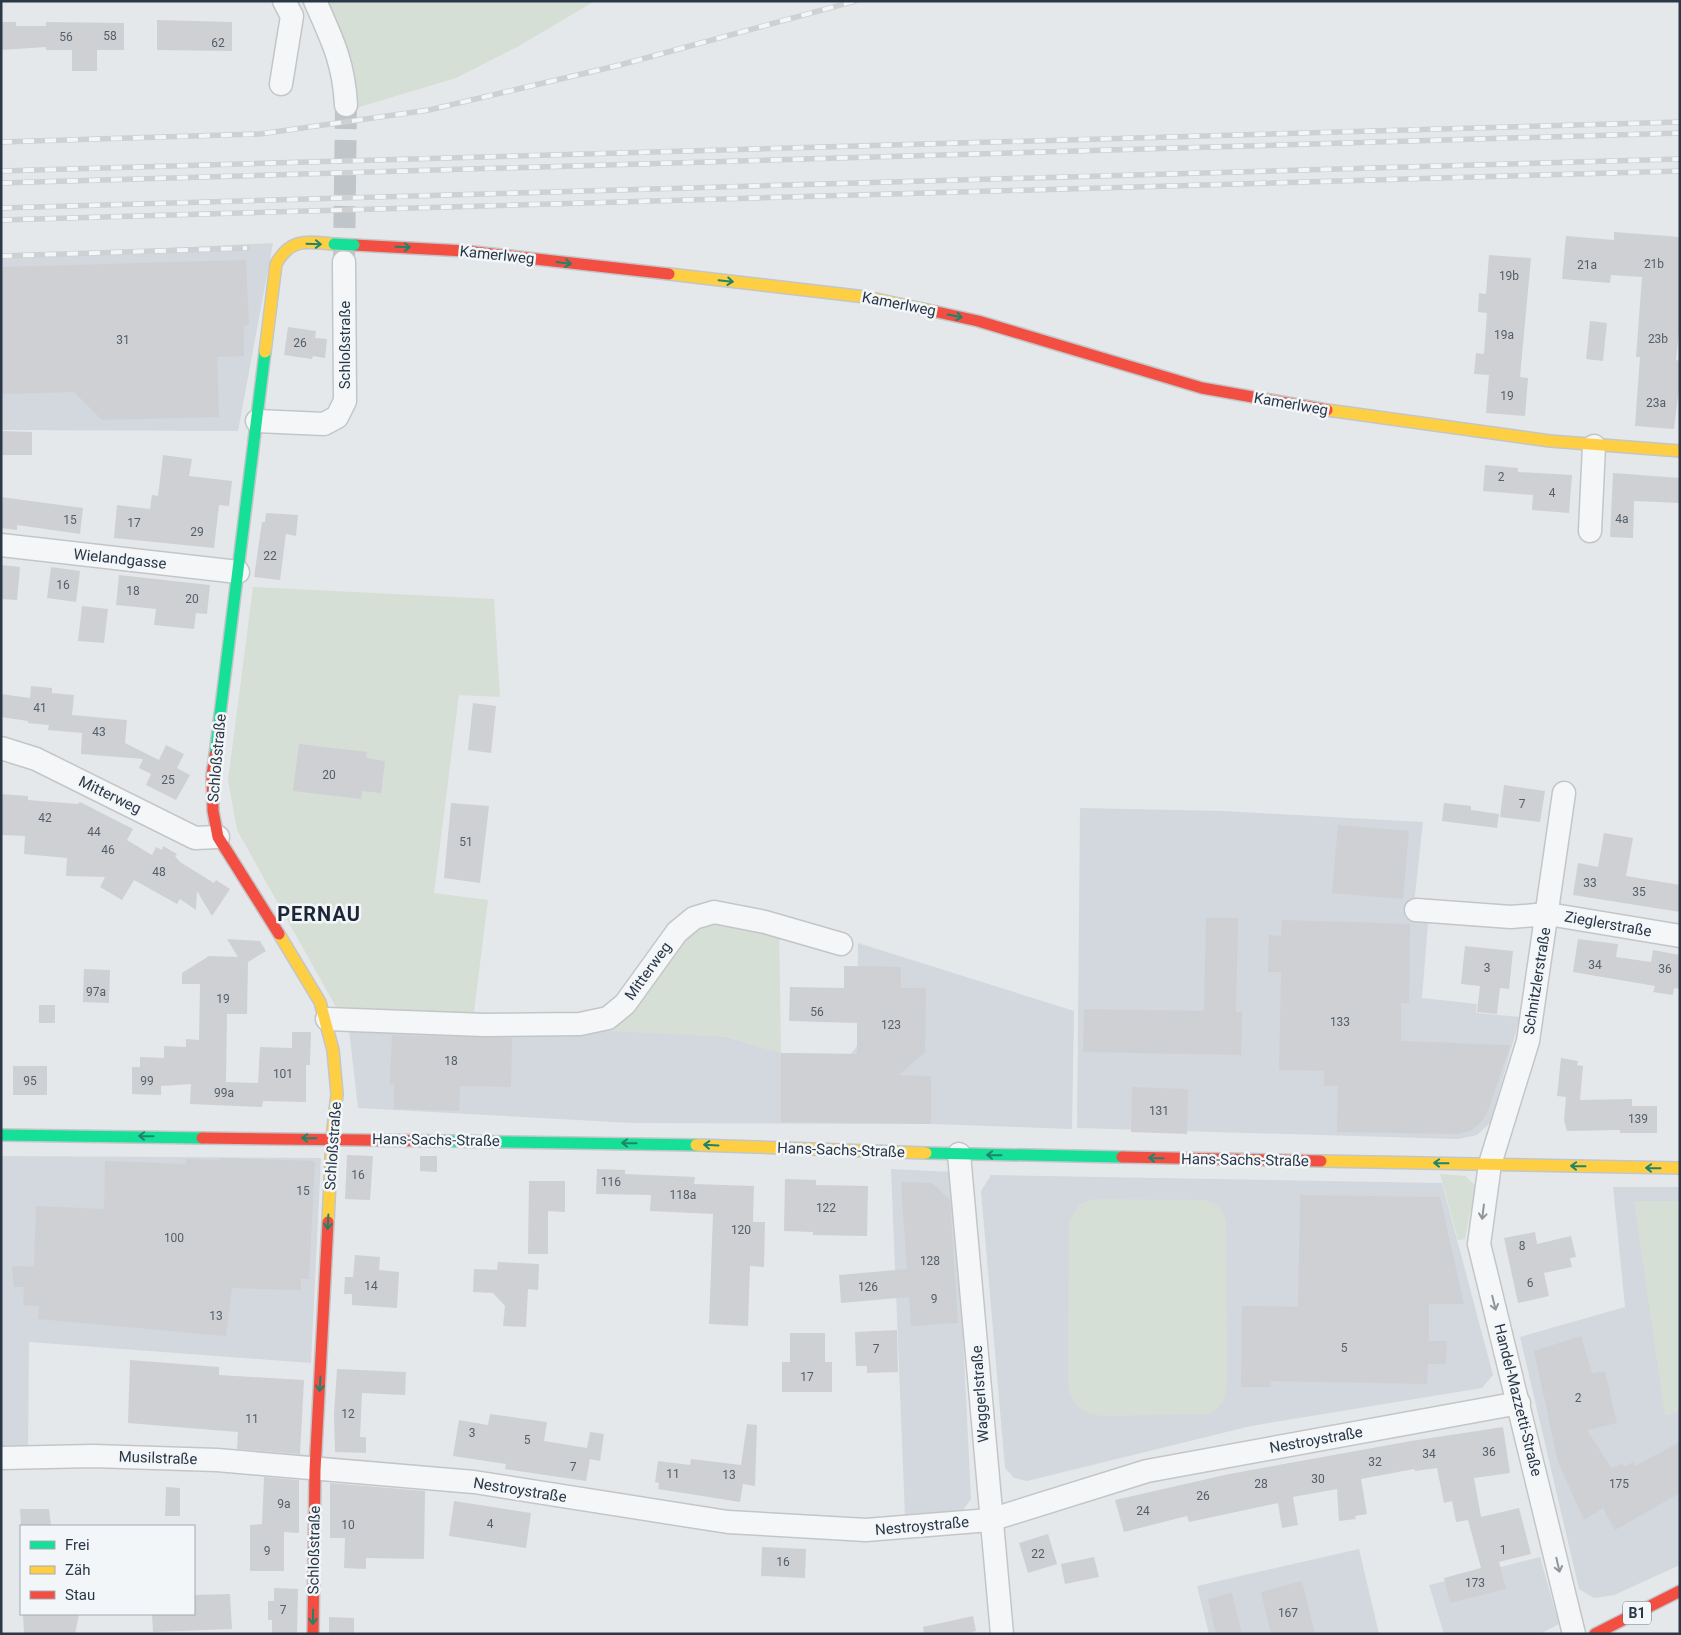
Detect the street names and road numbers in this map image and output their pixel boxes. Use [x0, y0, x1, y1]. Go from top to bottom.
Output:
street label: Kamerlweg [459, 242, 535, 268]
street label: Kamerlweg [860, 288, 938, 320]
street label: Schloßstraße [336, 301, 354, 389]
street label: Kamerlweg [1252, 389, 1330, 419]
street label: Wielandgasse [73, 545, 167, 573]
street label: Schloßstraße [204, 713, 230, 803]
street label: Mitterweg [76, 772, 144, 818]
street label: Zieglerstraße [1563, 907, 1653, 941]
street label: Schnitzlerstraße [1520, 926, 1554, 1036]
street label: Mitterweg [621, 938, 675, 1004]
street label: Schloßstraße [321, 1101, 345, 1191]
street label: Hans-Sachs-Straße [372, 1130, 500, 1150]
street label: Hans-Sachs-Straße [777, 1139, 905, 1161]
street label: Hans-Sachs-Straße [1181, 1150, 1309, 1170]
street label: Handel-Mazzetti-Straße [1490, 1322, 1546, 1478]
street label: Waggerlstraße [968, 1345, 992, 1443]
street label: Nestroystraße [1268, 1423, 1364, 1457]
street label: Musilstraße [118, 1448, 198, 1468]
street label: Nestroystraße [472, 1474, 568, 1506]
street label: Schloßstraße [304, 1506, 324, 1594]
street label: Nestroystraße [874, 1513, 970, 1539]
road number: B1 [1623, 1602, 1651, 1625]

